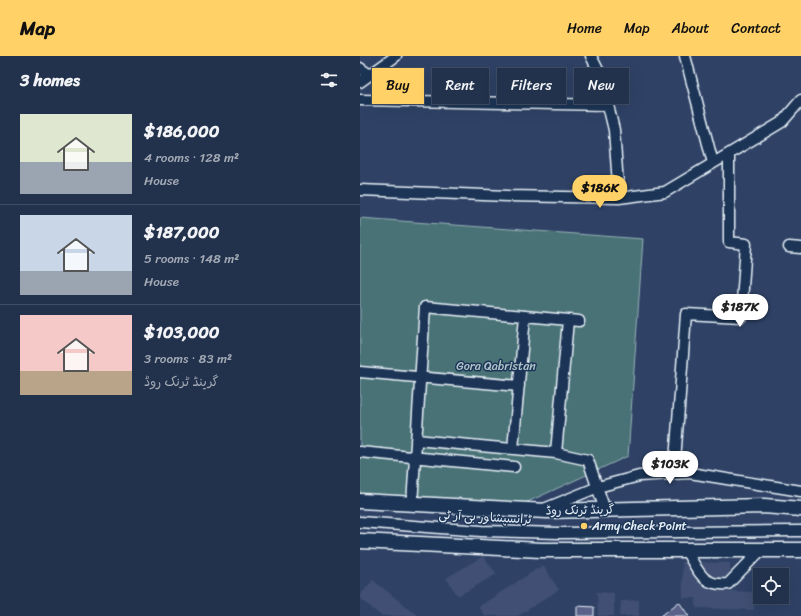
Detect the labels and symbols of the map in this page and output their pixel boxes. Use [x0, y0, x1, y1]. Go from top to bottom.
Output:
pin: $186K [572, 175, 628, 209]
pin: $187K [712, 294, 768, 328]
park label: Gora Qabristan [456, 355, 536, 377]
pin: $103K [642, 451, 698, 485]
street label: گرینڈ ٹرنک روڈ [545, 498, 615, 522]
street label: ٹرانسپشاور بی آر ٹی [438, 504, 532, 530]
place label: Army Check Point [591, 515, 687, 537]
marker: Army Check Point [579, 521, 589, 531]

